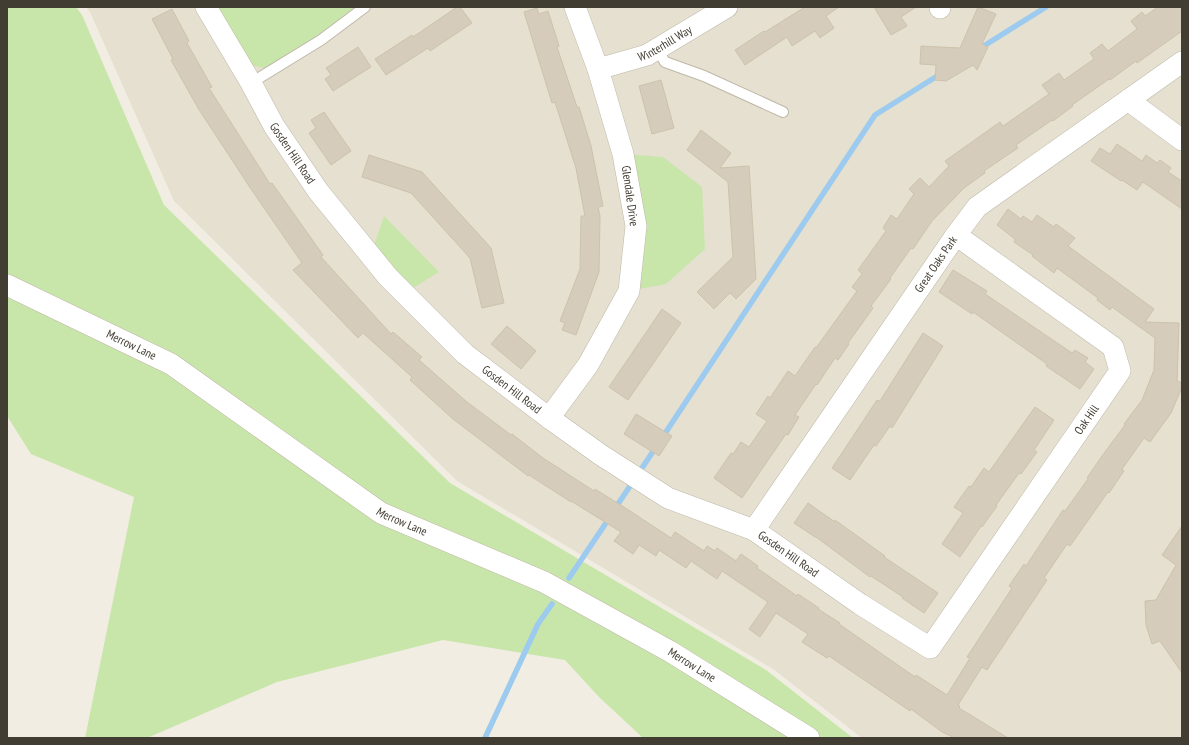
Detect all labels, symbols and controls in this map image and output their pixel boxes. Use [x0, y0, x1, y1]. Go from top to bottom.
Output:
street label: Winterhill Way [636, 22, 695, 64]
street label: Gosden Hill Road [267, 119, 319, 187]
street label: Glendale Drive [619, 165, 642, 227]
street label: Great Oaks Park [911, 233, 960, 295]
street label: Merrow Lane [104, 326, 159, 363]
street label: Gosden Hill Road [479, 362, 545, 417]
street label: Oak Hill [1071, 401, 1102, 437]
street label: Merrow Lane [373, 504, 430, 539]
street label: Gosden Hill Road [755, 527, 822, 580]
street label: Merrow Lane [665, 644, 719, 685]

